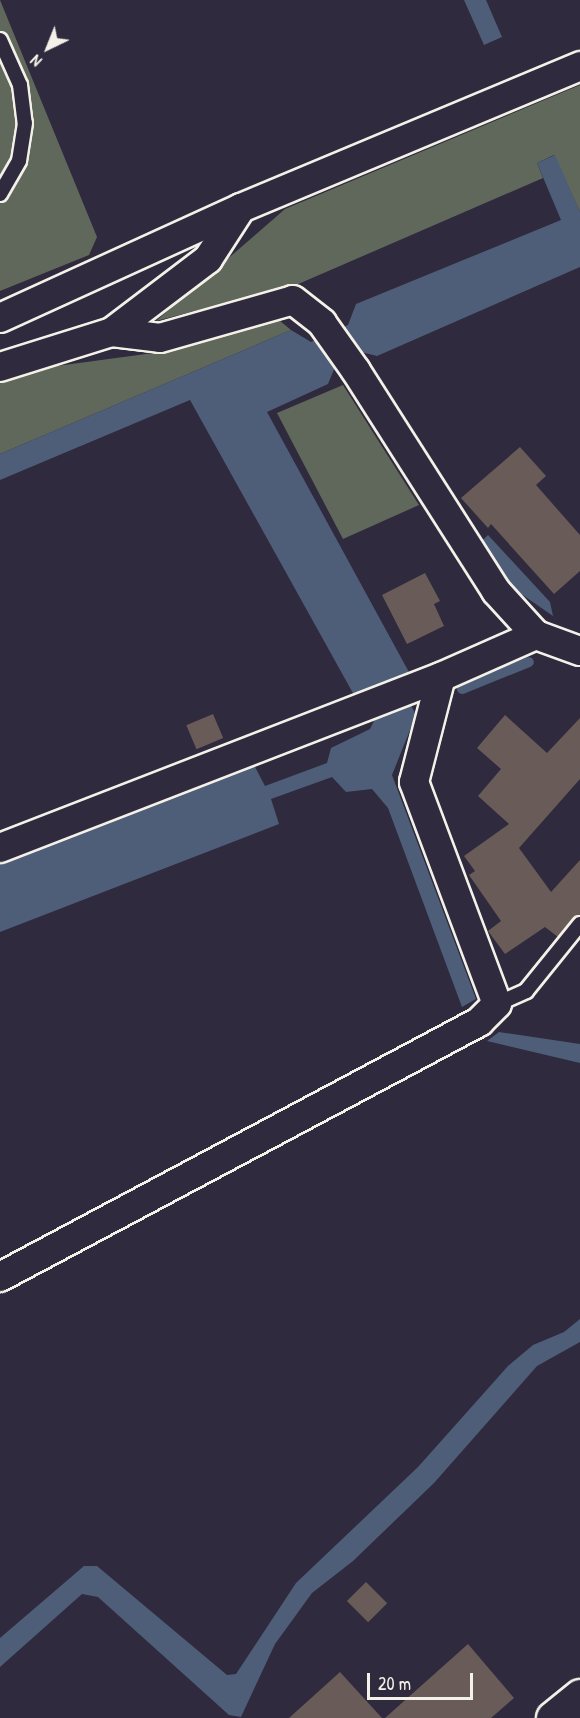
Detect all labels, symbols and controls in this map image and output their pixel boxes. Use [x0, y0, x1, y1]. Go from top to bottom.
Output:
north arrow [18, 18, 78, 78]
text: N [25, 50, 46, 72]
scale bar [370, 1661, 476, 1699]
text: 20 m [378, 1671, 411, 1696]

